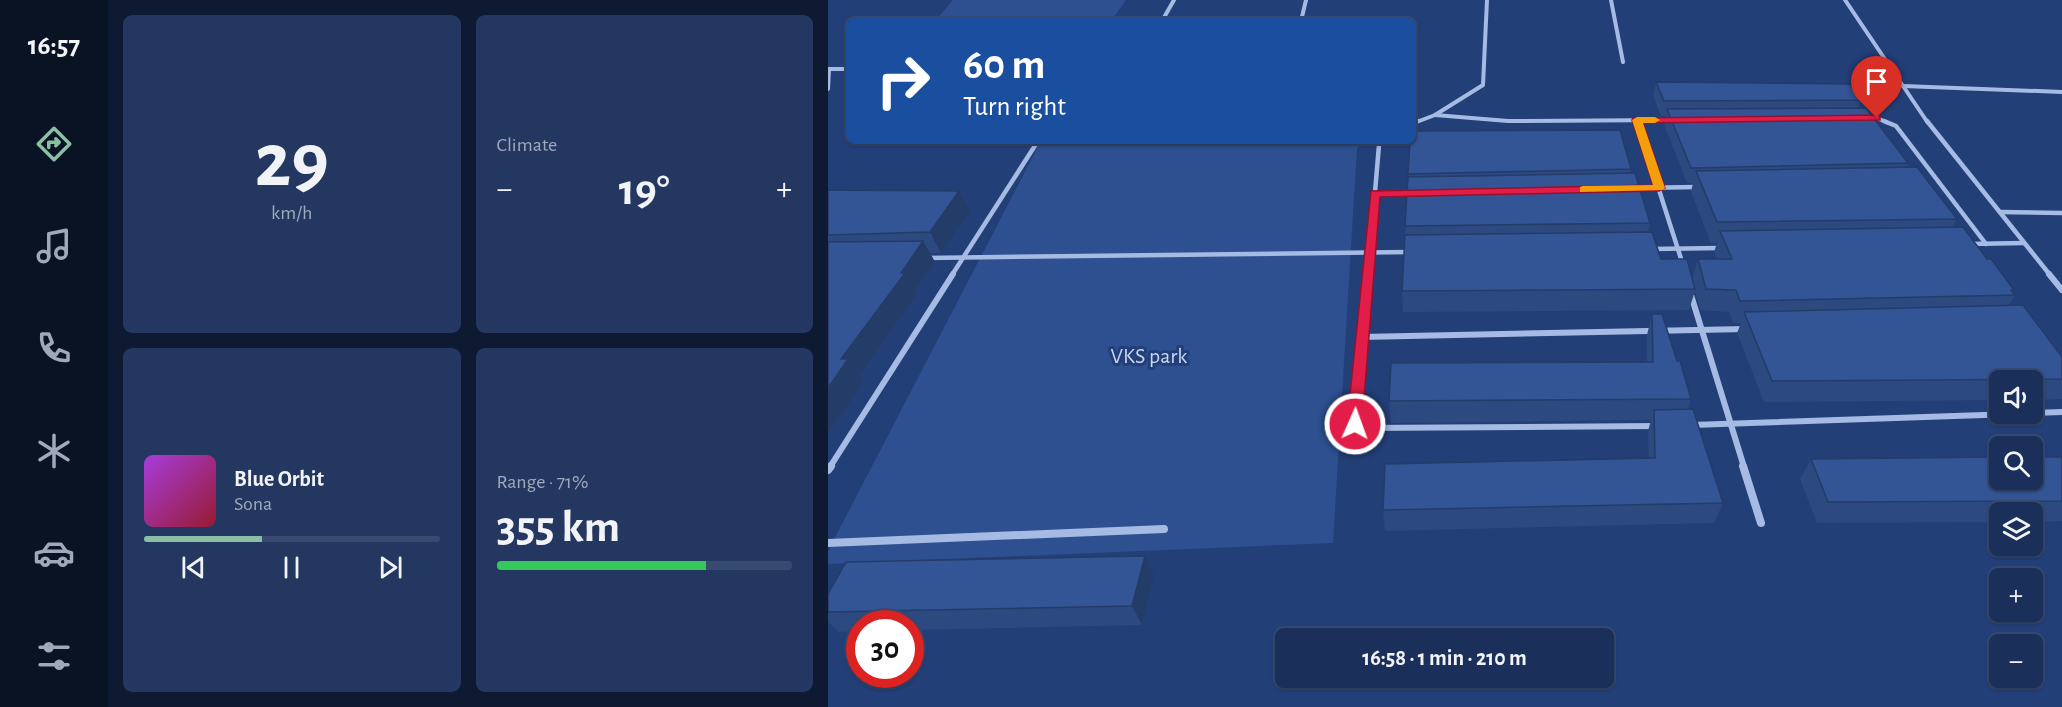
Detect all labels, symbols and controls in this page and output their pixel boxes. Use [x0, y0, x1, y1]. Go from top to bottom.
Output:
text: 16:57 [28, 32, 80, 59]
icon: right [864, 42, 942, 120]
text: 60 m [963, 44, 1045, 86]
pin [1851, 56, 1902, 118]
icon: arrive [1860, 65, 1893, 98]
text: Turn right [963, 93, 1066, 120]
icon: directions [33, 123, 75, 165]
text: 29 [255, 123, 329, 201]
text: Climate [497, 135, 557, 155]
text: 19° [619, 168, 670, 213]
text: − [497, 173, 512, 206]
text: + [776, 173, 792, 206]
text: km/h [271, 203, 312, 223]
icon: music [33, 225, 75, 267]
icon: phone [33, 327, 75, 369]
park label: VKS park [1111, 345, 1187, 367]
map controls [1989, 370, 2043, 688]
button: sound [1989, 370, 2043, 424]
position arrow [1323, 392, 1387, 456]
icon: climate [33, 430, 75, 472]
button: search [1989, 436, 2043, 490]
text: Blue Orbit [234, 468, 324, 490]
text: Range · 71% [497, 472, 588, 492]
text: Sona [234, 494, 272, 514]
button: layers [1989, 502, 2043, 556]
text: 355 km [497, 505, 620, 550]
icon: car [33, 532, 75, 574]
icon: previous [177, 551, 210, 584]
icon: pause [275, 551, 308, 584]
icon: next [374, 551, 407, 584]
button: + [1989, 568, 2043, 622]
speed limit sign: 30 [846, 610, 924, 688]
button: − [1989, 634, 2043, 688]
icon: filters [33, 635, 75, 677]
text: 16:58 · 1 min · 210 m [1362, 647, 1527, 669]

